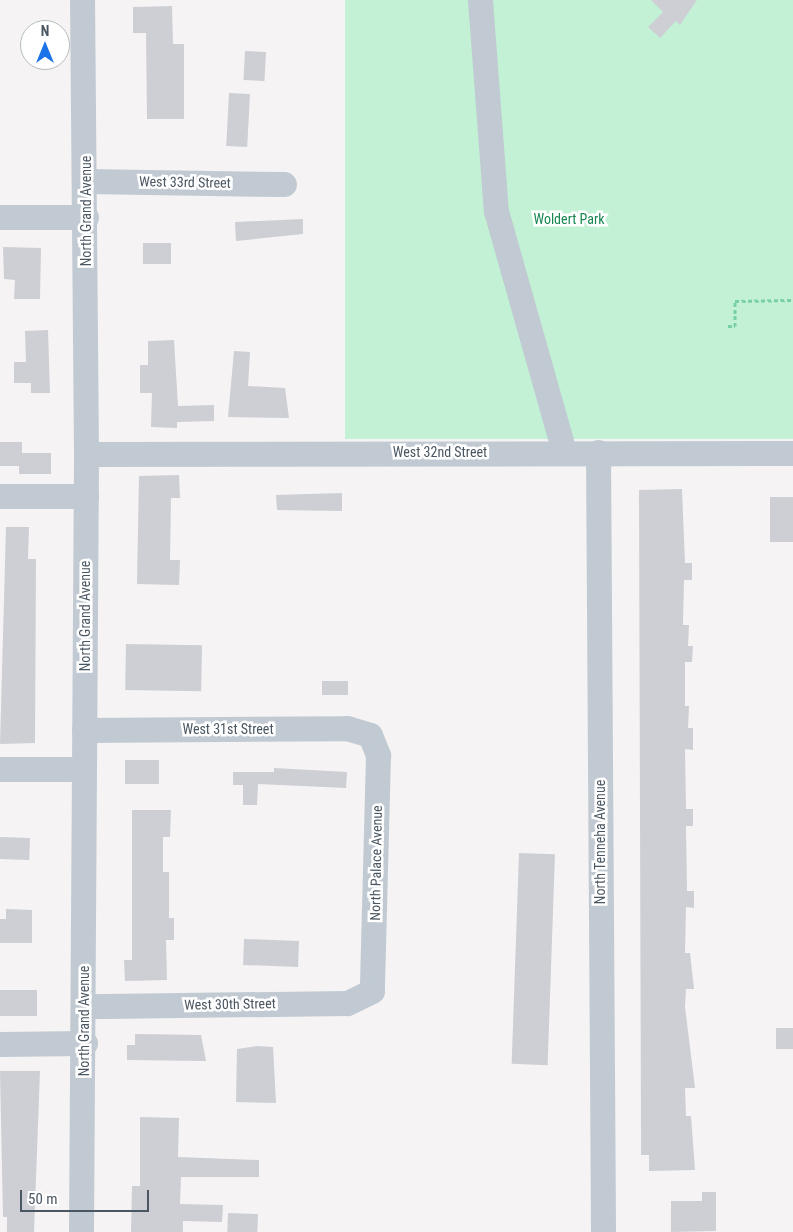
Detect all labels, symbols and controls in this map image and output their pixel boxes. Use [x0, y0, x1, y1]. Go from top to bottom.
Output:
north arrow [20, 20, 70, 70]
text: N [41, 23, 49, 39]
street label: North Grand Avenue [78, 156, 94, 266]
street label: West 33rd Street [139, 173, 231, 191]
park label: Woldert Park [533, 211, 605, 227]
street label: West 32nd Street [393, 444, 487, 460]
street label: North Grand Avenue [77, 561, 93, 671]
street label: West 31st Street [182, 721, 274, 737]
street label: North Tenneha Avenue [592, 780, 608, 904]
street label: North Palace Avenue [367, 805, 385, 921]
street label: North Grand Avenue [76, 966, 92, 1076]
street label: West 30th Street [184, 995, 276, 1013]
scale bar [22, 1180, 151, 1212]
text: 50 m [28, 1190, 58, 1208]

